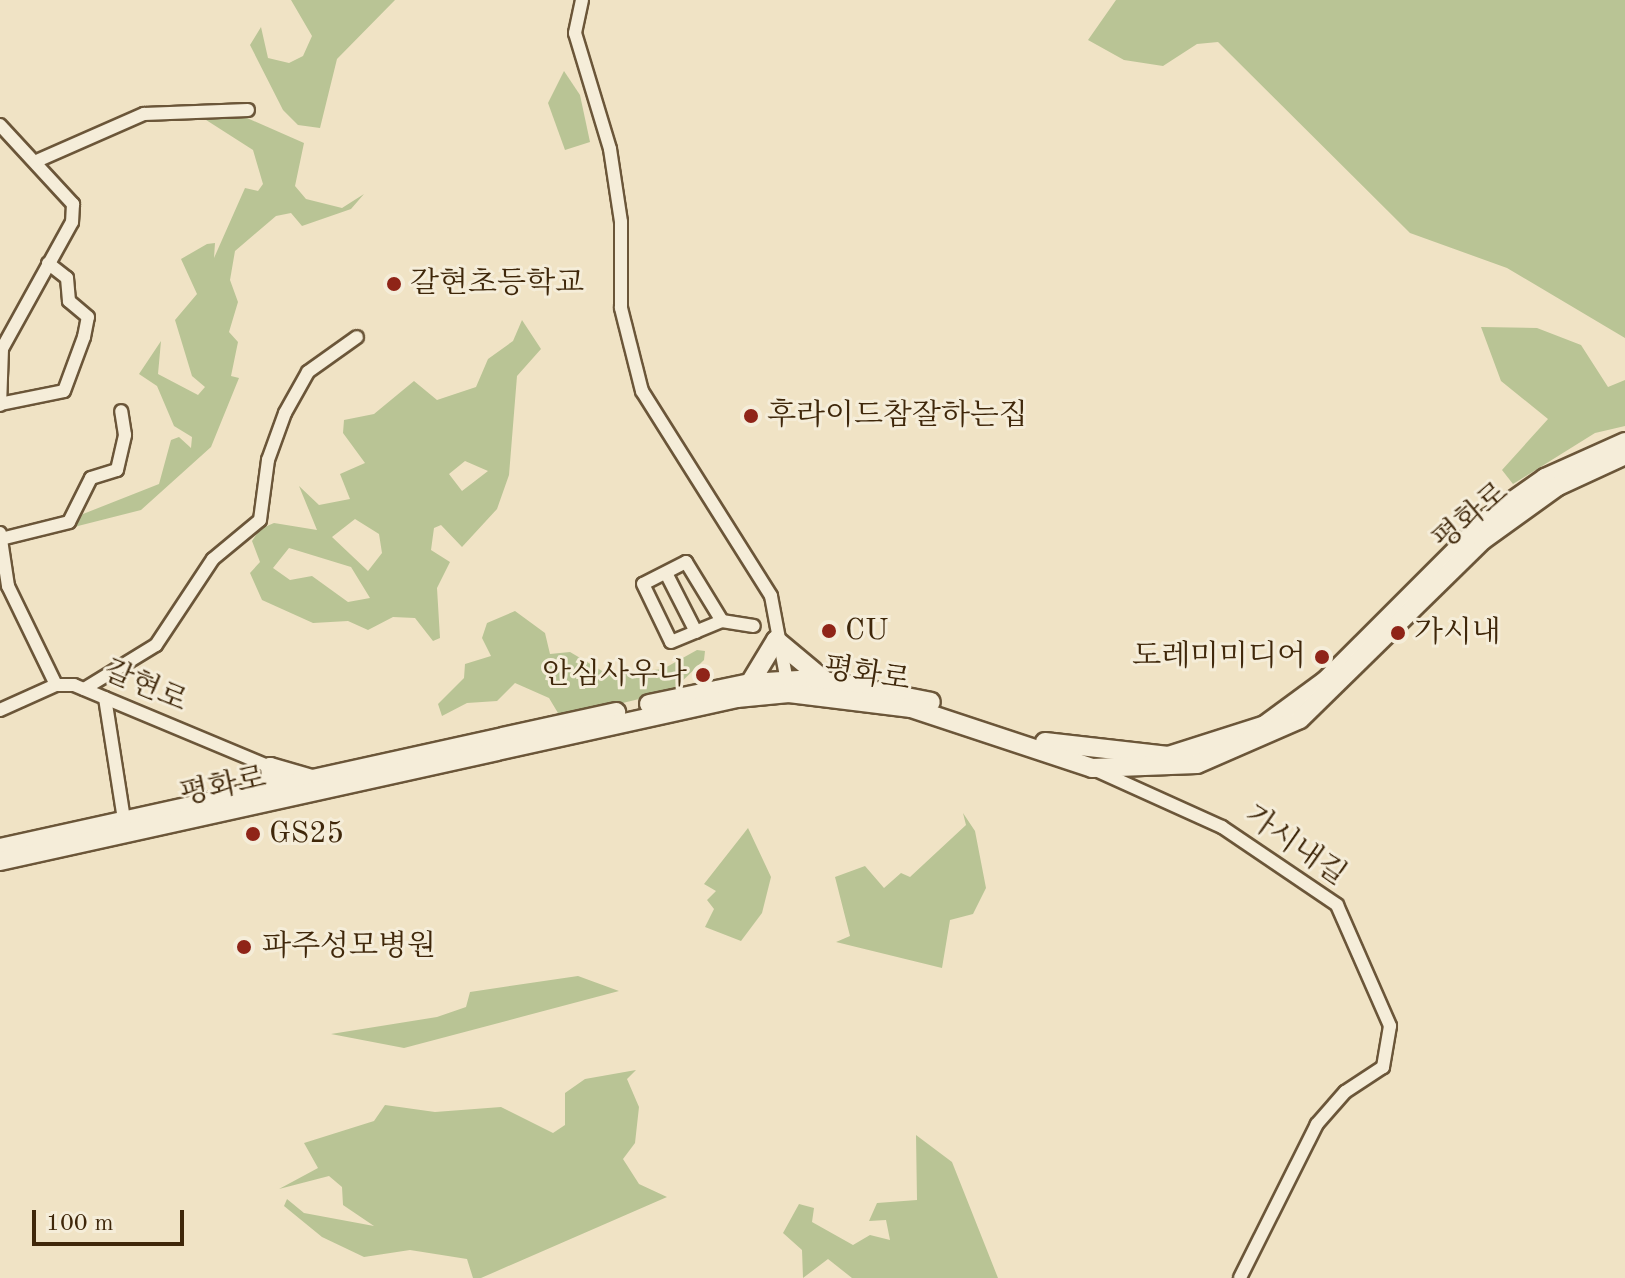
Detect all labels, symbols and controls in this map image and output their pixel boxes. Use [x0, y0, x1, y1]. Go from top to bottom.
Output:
place label: 갈현초등학교 [410, 266, 584, 302]
marker: 갈현초등학교 [385, 275, 403, 293]
place label: 후라이드참잘하는집 [767, 398, 1028, 434]
marker: 후라이드참잘하는집 [742, 407, 760, 425]
street label: 평화로 [1426, 475, 1516, 559]
place label: CU [845, 613, 888, 649]
place label: 가시내 [1414, 615, 1501, 651]
marker: CU [820, 622, 838, 640]
marker: 가시내 [1389, 624, 1407, 642]
place label: 도레미미디어 [1132, 639, 1306, 675]
marker: 도레미미디어 [1313, 648, 1331, 666]
street label: 평화로 [821, 650, 913, 700]
street label: 갈현로 [98, 653, 192, 721]
place label: 안심사우나 [542, 657, 687, 693]
marker: 안심사우나 [694, 666, 712, 684]
street label: 평화로 [177, 760, 269, 814]
street label: 가시내길 [1237, 798, 1353, 894]
place label: GS25 [269, 816, 344, 852]
marker: GS25 [244, 825, 262, 843]
place label: 파주성모병원 [262, 929, 436, 965]
marker: 파주성모병원 [233, 936, 255, 958]
scale bar [36, 1194, 188, 1244]
text: 100 m [46, 1212, 114, 1236]

